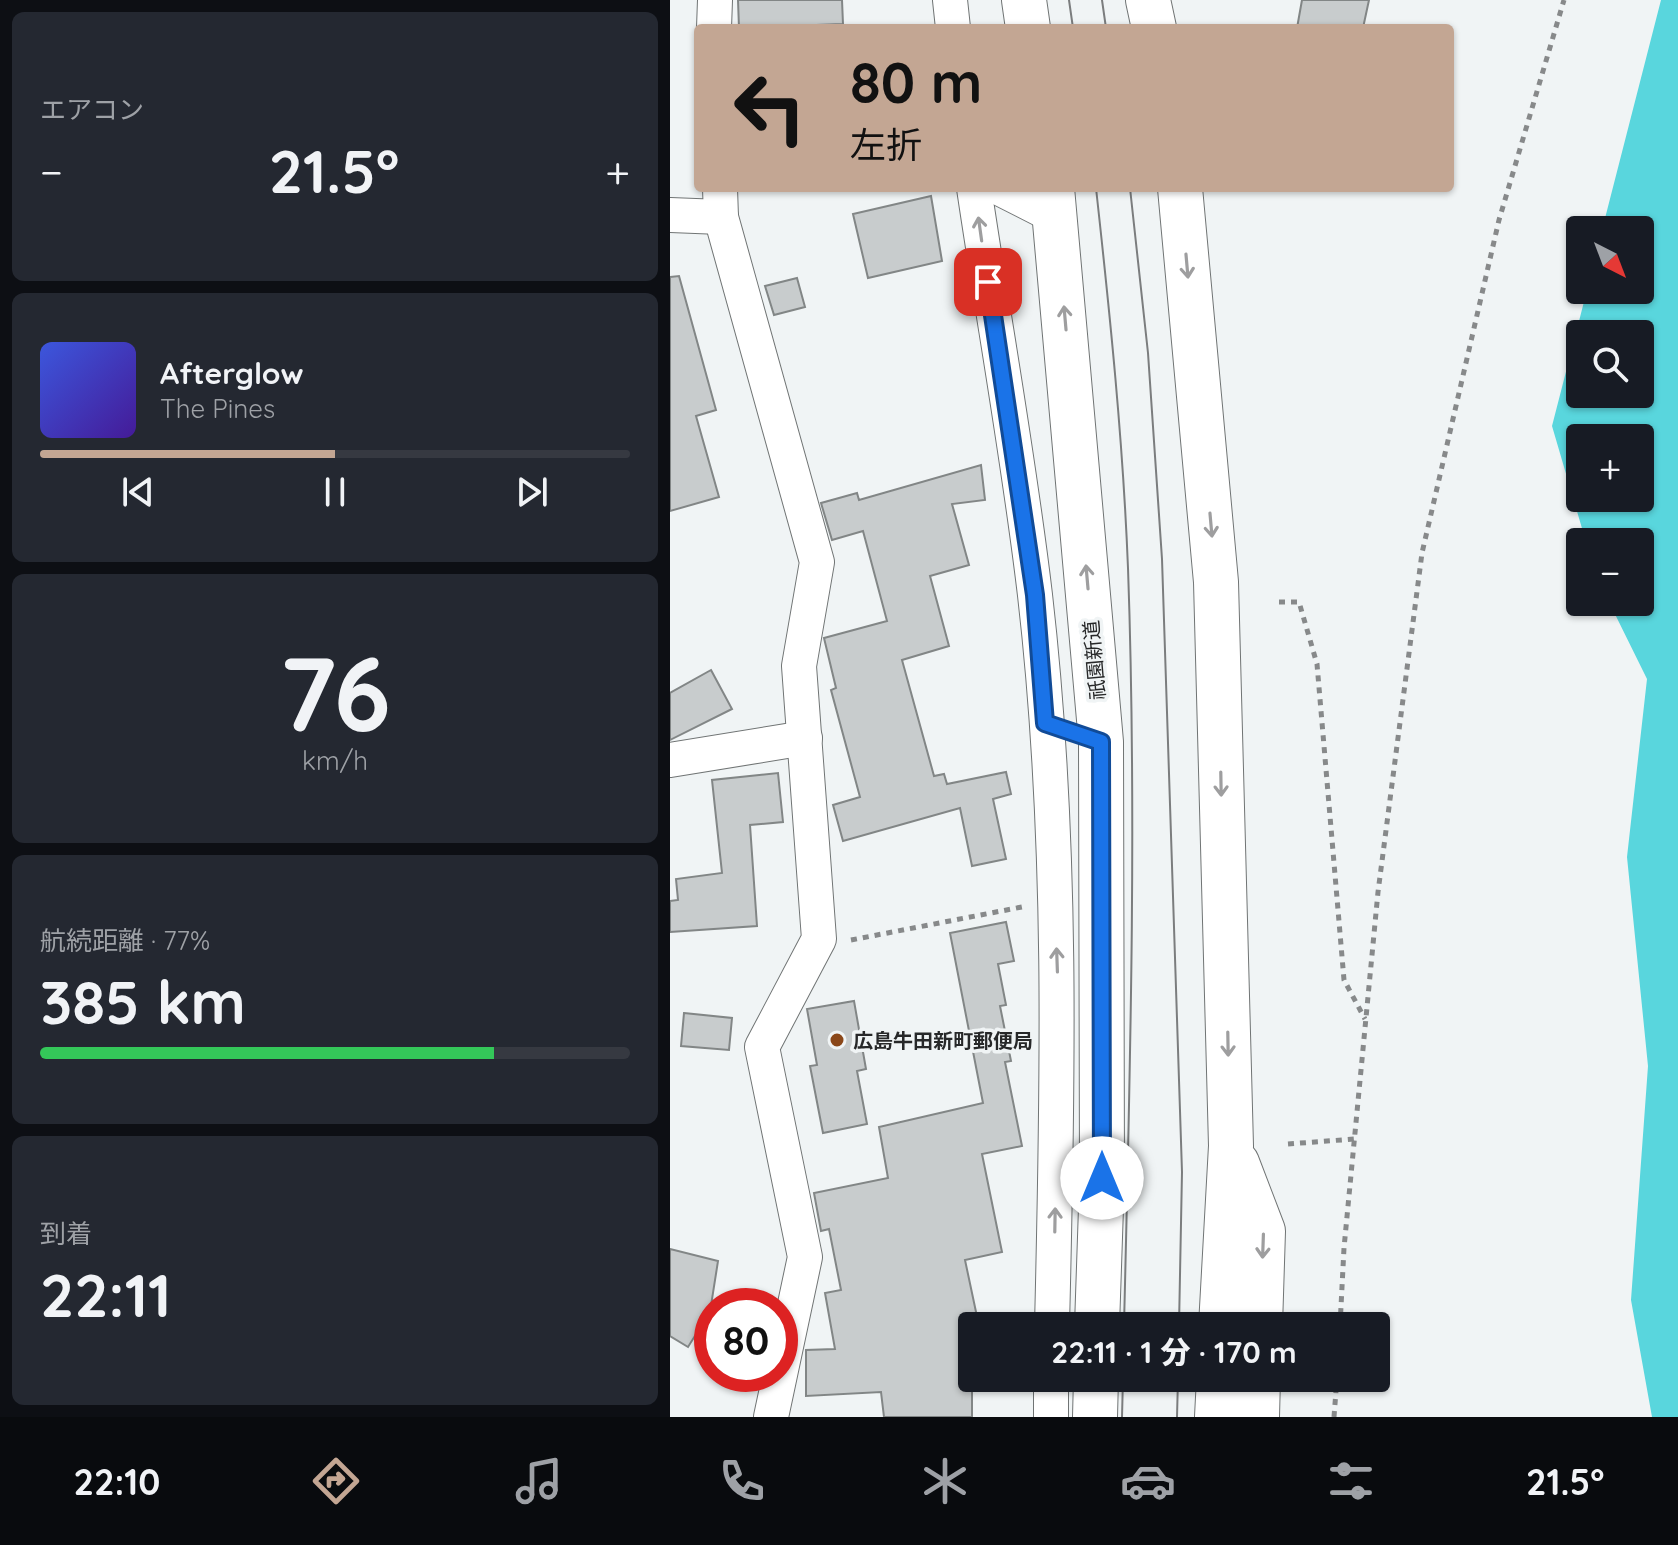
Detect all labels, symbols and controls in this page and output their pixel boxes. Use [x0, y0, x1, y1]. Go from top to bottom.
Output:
text: 80 m [850, 47, 982, 117]
icon: left [718, 56, 822, 160]
text: エアコン [40, 93, 144, 126]
text: 左折 [850, 122, 922, 167]
text: 21.5° [269, 133, 399, 208]
text: − [40, 144, 63, 199]
text: + [605, 144, 630, 199]
north arrow [1566, 216, 1654, 304]
map controls [1566, 216, 1654, 616]
one-way arrow [972, 217, 987, 242]
pin [954, 248, 1022, 316]
one-way arrow [1180, 252, 1195, 279]
icon: arrive [966, 260, 1010, 304]
one-way arrow [1057, 305, 1072, 332]
button: search [1566, 320, 1654, 408]
text: Afterglow [160, 354, 303, 392]
text: The Pines [160, 392, 275, 425]
button: + [1566, 424, 1654, 512]
icon: previous [116, 470, 160, 514]
icon: pause [313, 470, 357, 514]
icon: next [510, 470, 554, 514]
one-way arrow [1204, 511, 1219, 538]
button: − [1566, 528, 1654, 616]
one-way arrow [1079, 564, 1094, 591]
street label: 祇園新道 [1078, 619, 1110, 701]
text: 76 [279, 627, 391, 757]
text: km/h [302, 744, 368, 777]
one-way arrow [1214, 770, 1229, 797]
text: 航続距離 · 77% [40, 924, 210, 957]
one-way arrow [1049, 947, 1064, 974]
text: 385 km [40, 964, 246, 1039]
place label: 広島牛田新町郵便局 [853, 1028, 1033, 1053]
one-way arrow [1220, 1030, 1236, 1057]
marker: 広島牛田新町郵便局 [828, 1031, 846, 1049]
position arrow [1060, 1136, 1144, 1220]
one-way arrow [1047, 1207, 1062, 1234]
text: 到着 [40, 1217, 92, 1250]
one-way arrow [1255, 1232, 1270, 1259]
text: 22:11 [40, 1257, 171, 1332]
speed limit sign: 80 [694, 1288, 798, 1392]
text: 22:11 · 1 分 · 170 m [1051, 1333, 1297, 1371]
icon: directions [308, 1453, 364, 1509]
icon: music [511, 1453, 567, 1509]
icon: phone [714, 1453, 770, 1509]
icon: climate [917, 1453, 973, 1509]
icon: car [1120, 1453, 1176, 1509]
icon: filters [1323, 1453, 1379, 1509]
text: 22:10 [74, 1459, 160, 1504]
text: 21.5° [1526, 1459, 1604, 1504]

